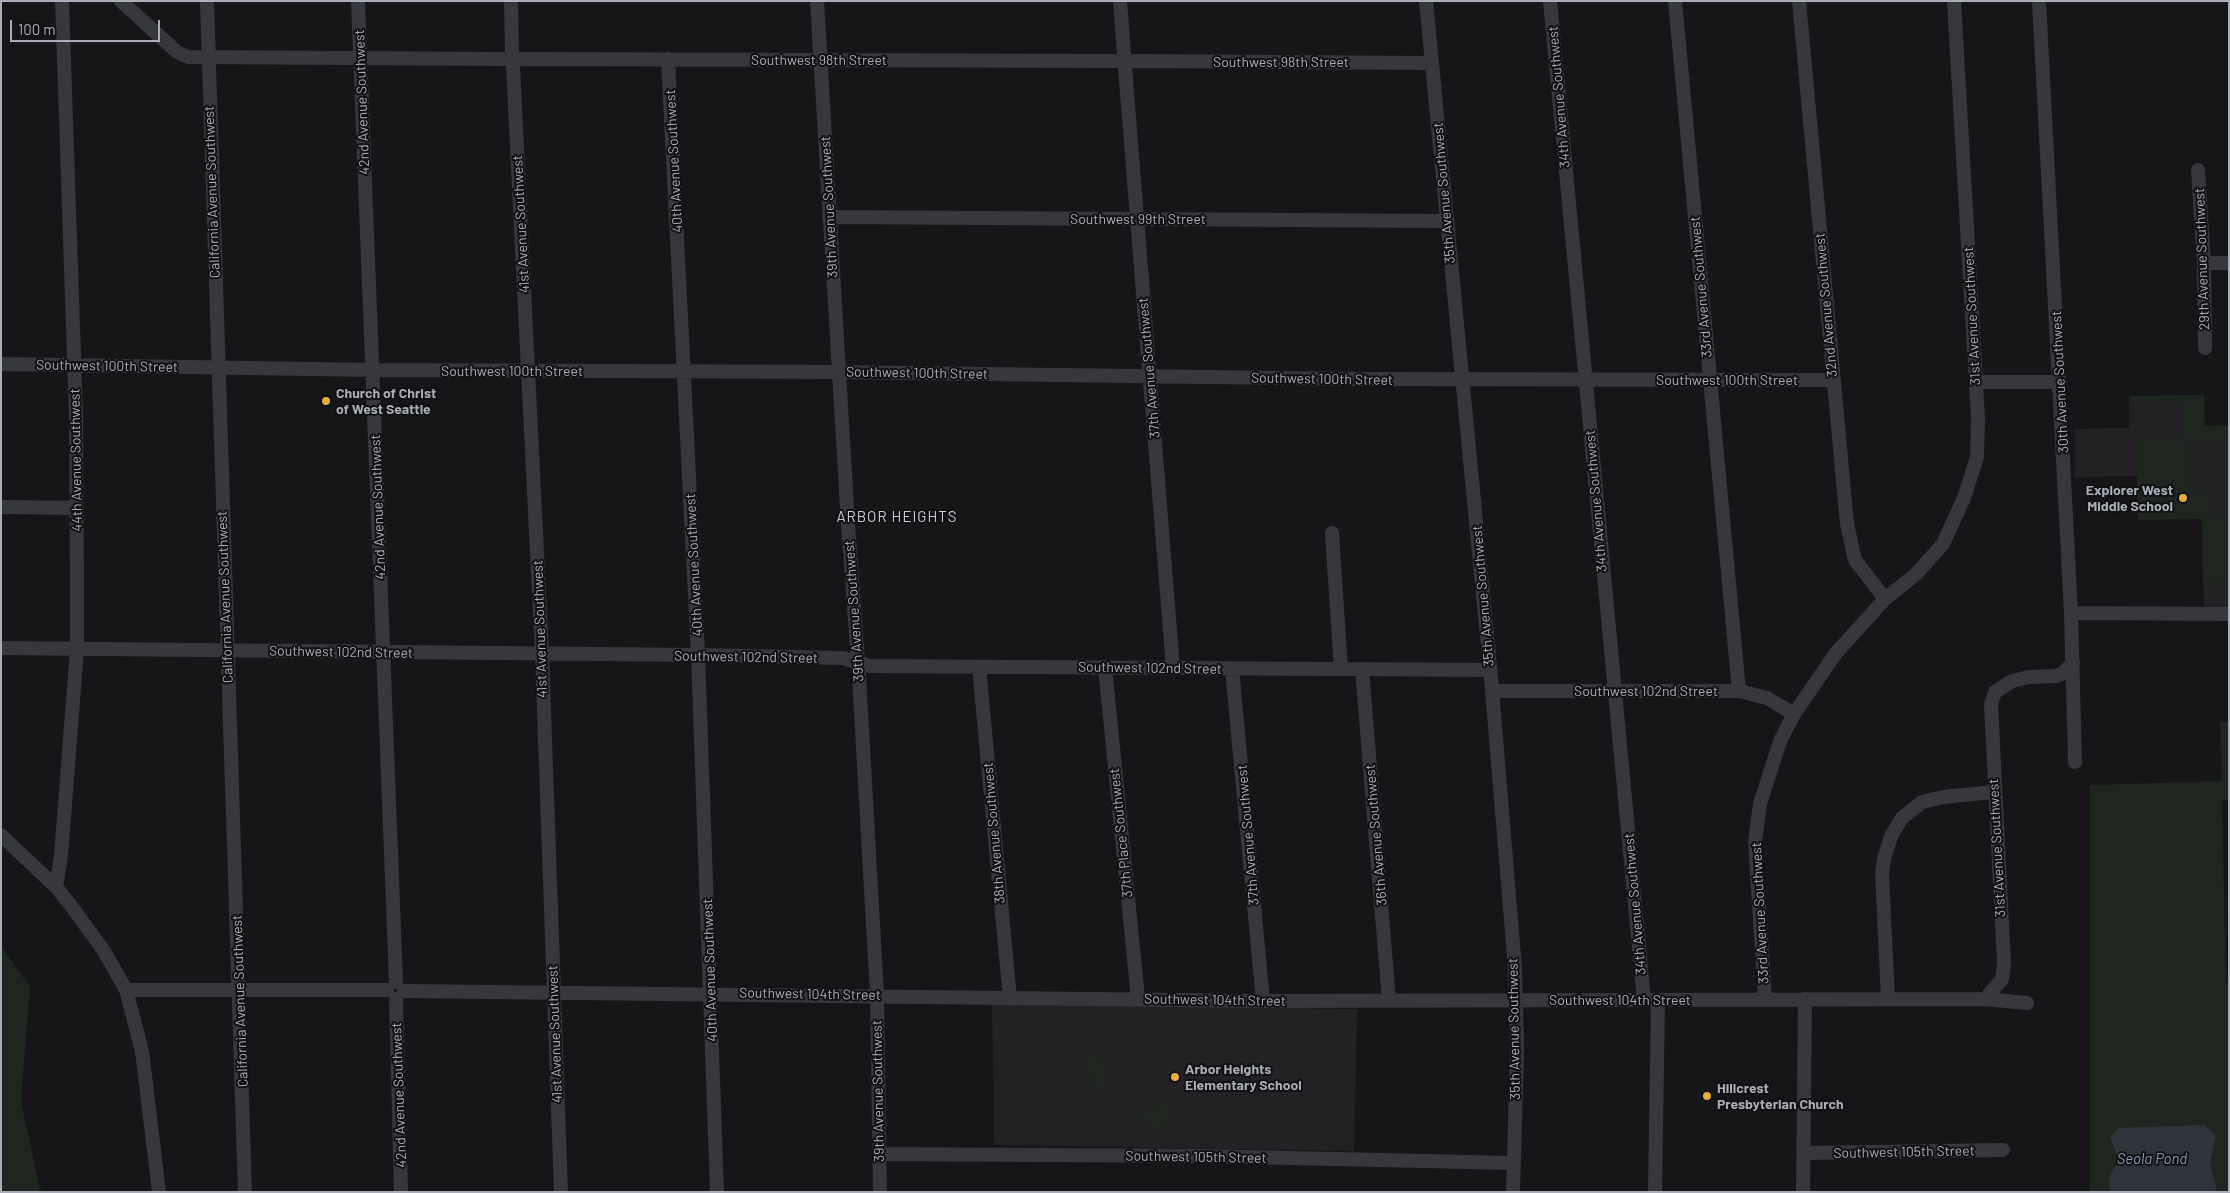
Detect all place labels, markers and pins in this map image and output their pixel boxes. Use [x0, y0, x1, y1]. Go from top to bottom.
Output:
place label: Church of Christ of West Seattle [336, 385, 436, 418]
marker: Church of Christ of West Seattle [320, 395, 332, 407]
place label: Explorer West Middle School [2086, 482, 2173, 514]
marker: Explorer West Middle School [2177, 492, 2189, 504]
place label: Arbor Heights Elementary School [1185, 1061, 1302, 1094]
marker: Arbor Heights Elementary School [1169, 1071, 1181, 1083]
place label: Hillcrest Presbyterian Church [1717, 1080, 1844, 1112]
marker: Hillcrest Presbyterian Church [1701, 1090, 1713, 1102]

